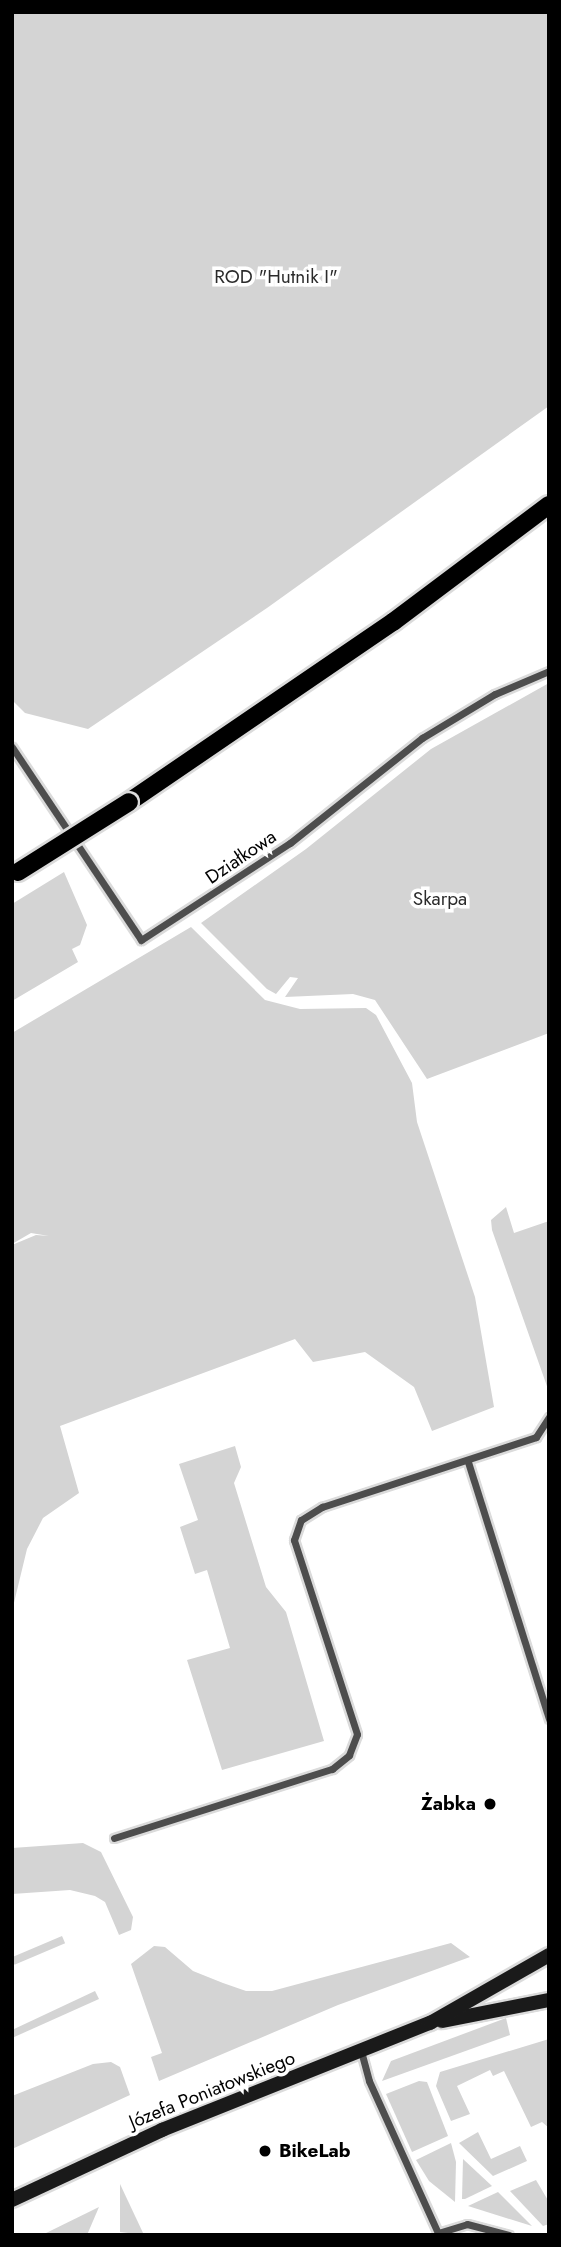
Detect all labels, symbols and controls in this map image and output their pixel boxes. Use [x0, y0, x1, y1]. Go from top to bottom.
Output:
park label: ROD "Hutnik I" [214, 266, 338, 288]
street label: Działkowa [201, 825, 281, 889]
park label: Skarpa [413, 888, 467, 910]
place label: Żabka [421, 1793, 476, 1815]
marker: Żabka [482, 1796, 498, 1812]
street label: Józefa Poniatowskiego [126, 2046, 298, 2134]
place label: BikeLab [279, 2140, 350, 2162]
marker: BikeLab [257, 2143, 273, 2159]

